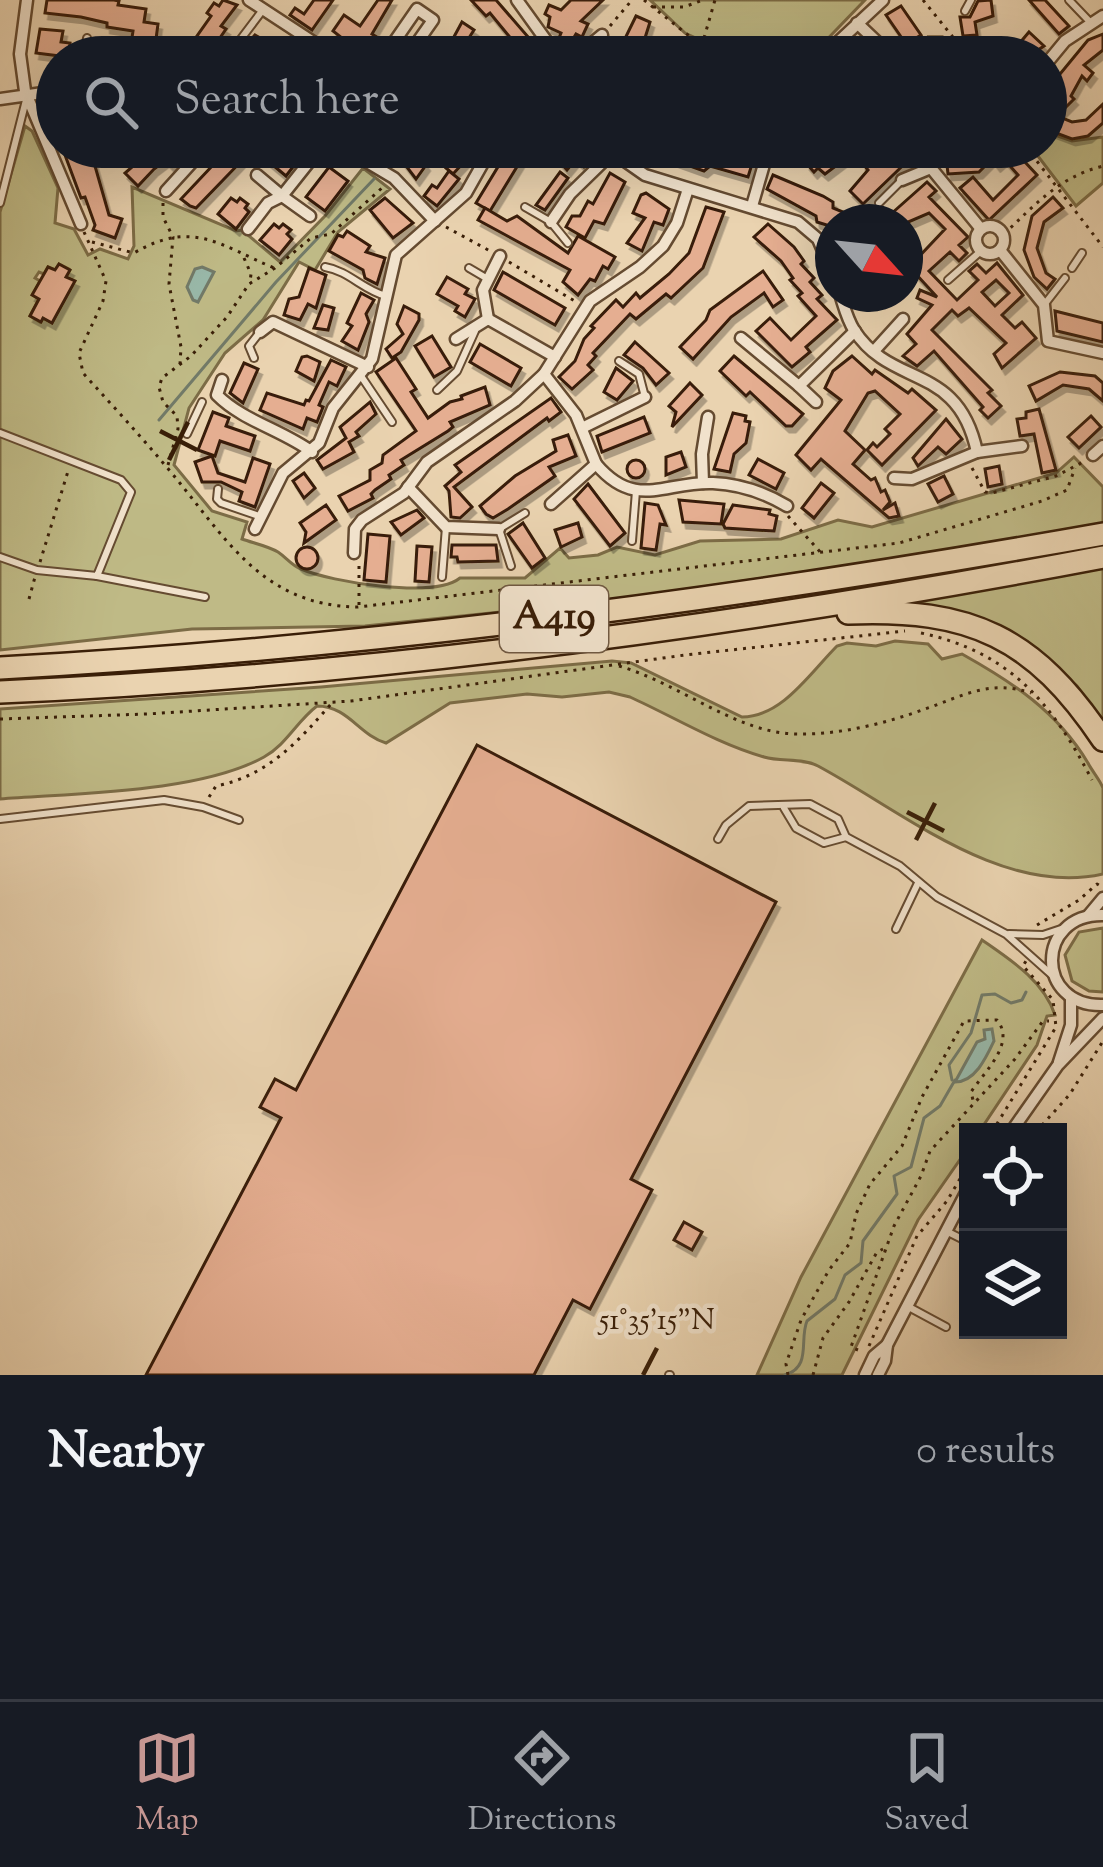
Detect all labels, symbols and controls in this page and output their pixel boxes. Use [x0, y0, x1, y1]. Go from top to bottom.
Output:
search box [36, 36, 1067, 168]
icon: search [78, 69, 144, 135]
text: Search here [174, 70, 400, 135]
north arrow [815, 204, 923, 312]
road number: A419 [500, 586, 608, 652]
map controls [959, 1123, 1067, 1339]
button: locate [959, 1123, 1067, 1231]
button: layers [959, 1231, 1067, 1339]
text: 51°35'15"N [597, 1300, 715, 1343]
text: Nearby [48, 1417, 205, 1490]
text: 0 results [916, 1425, 1055, 1481]
tab: Map [134, 1725, 200, 1845]
tab: Directions [468, 1725, 617, 1845]
tab: Saved [884, 1725, 969, 1845]

